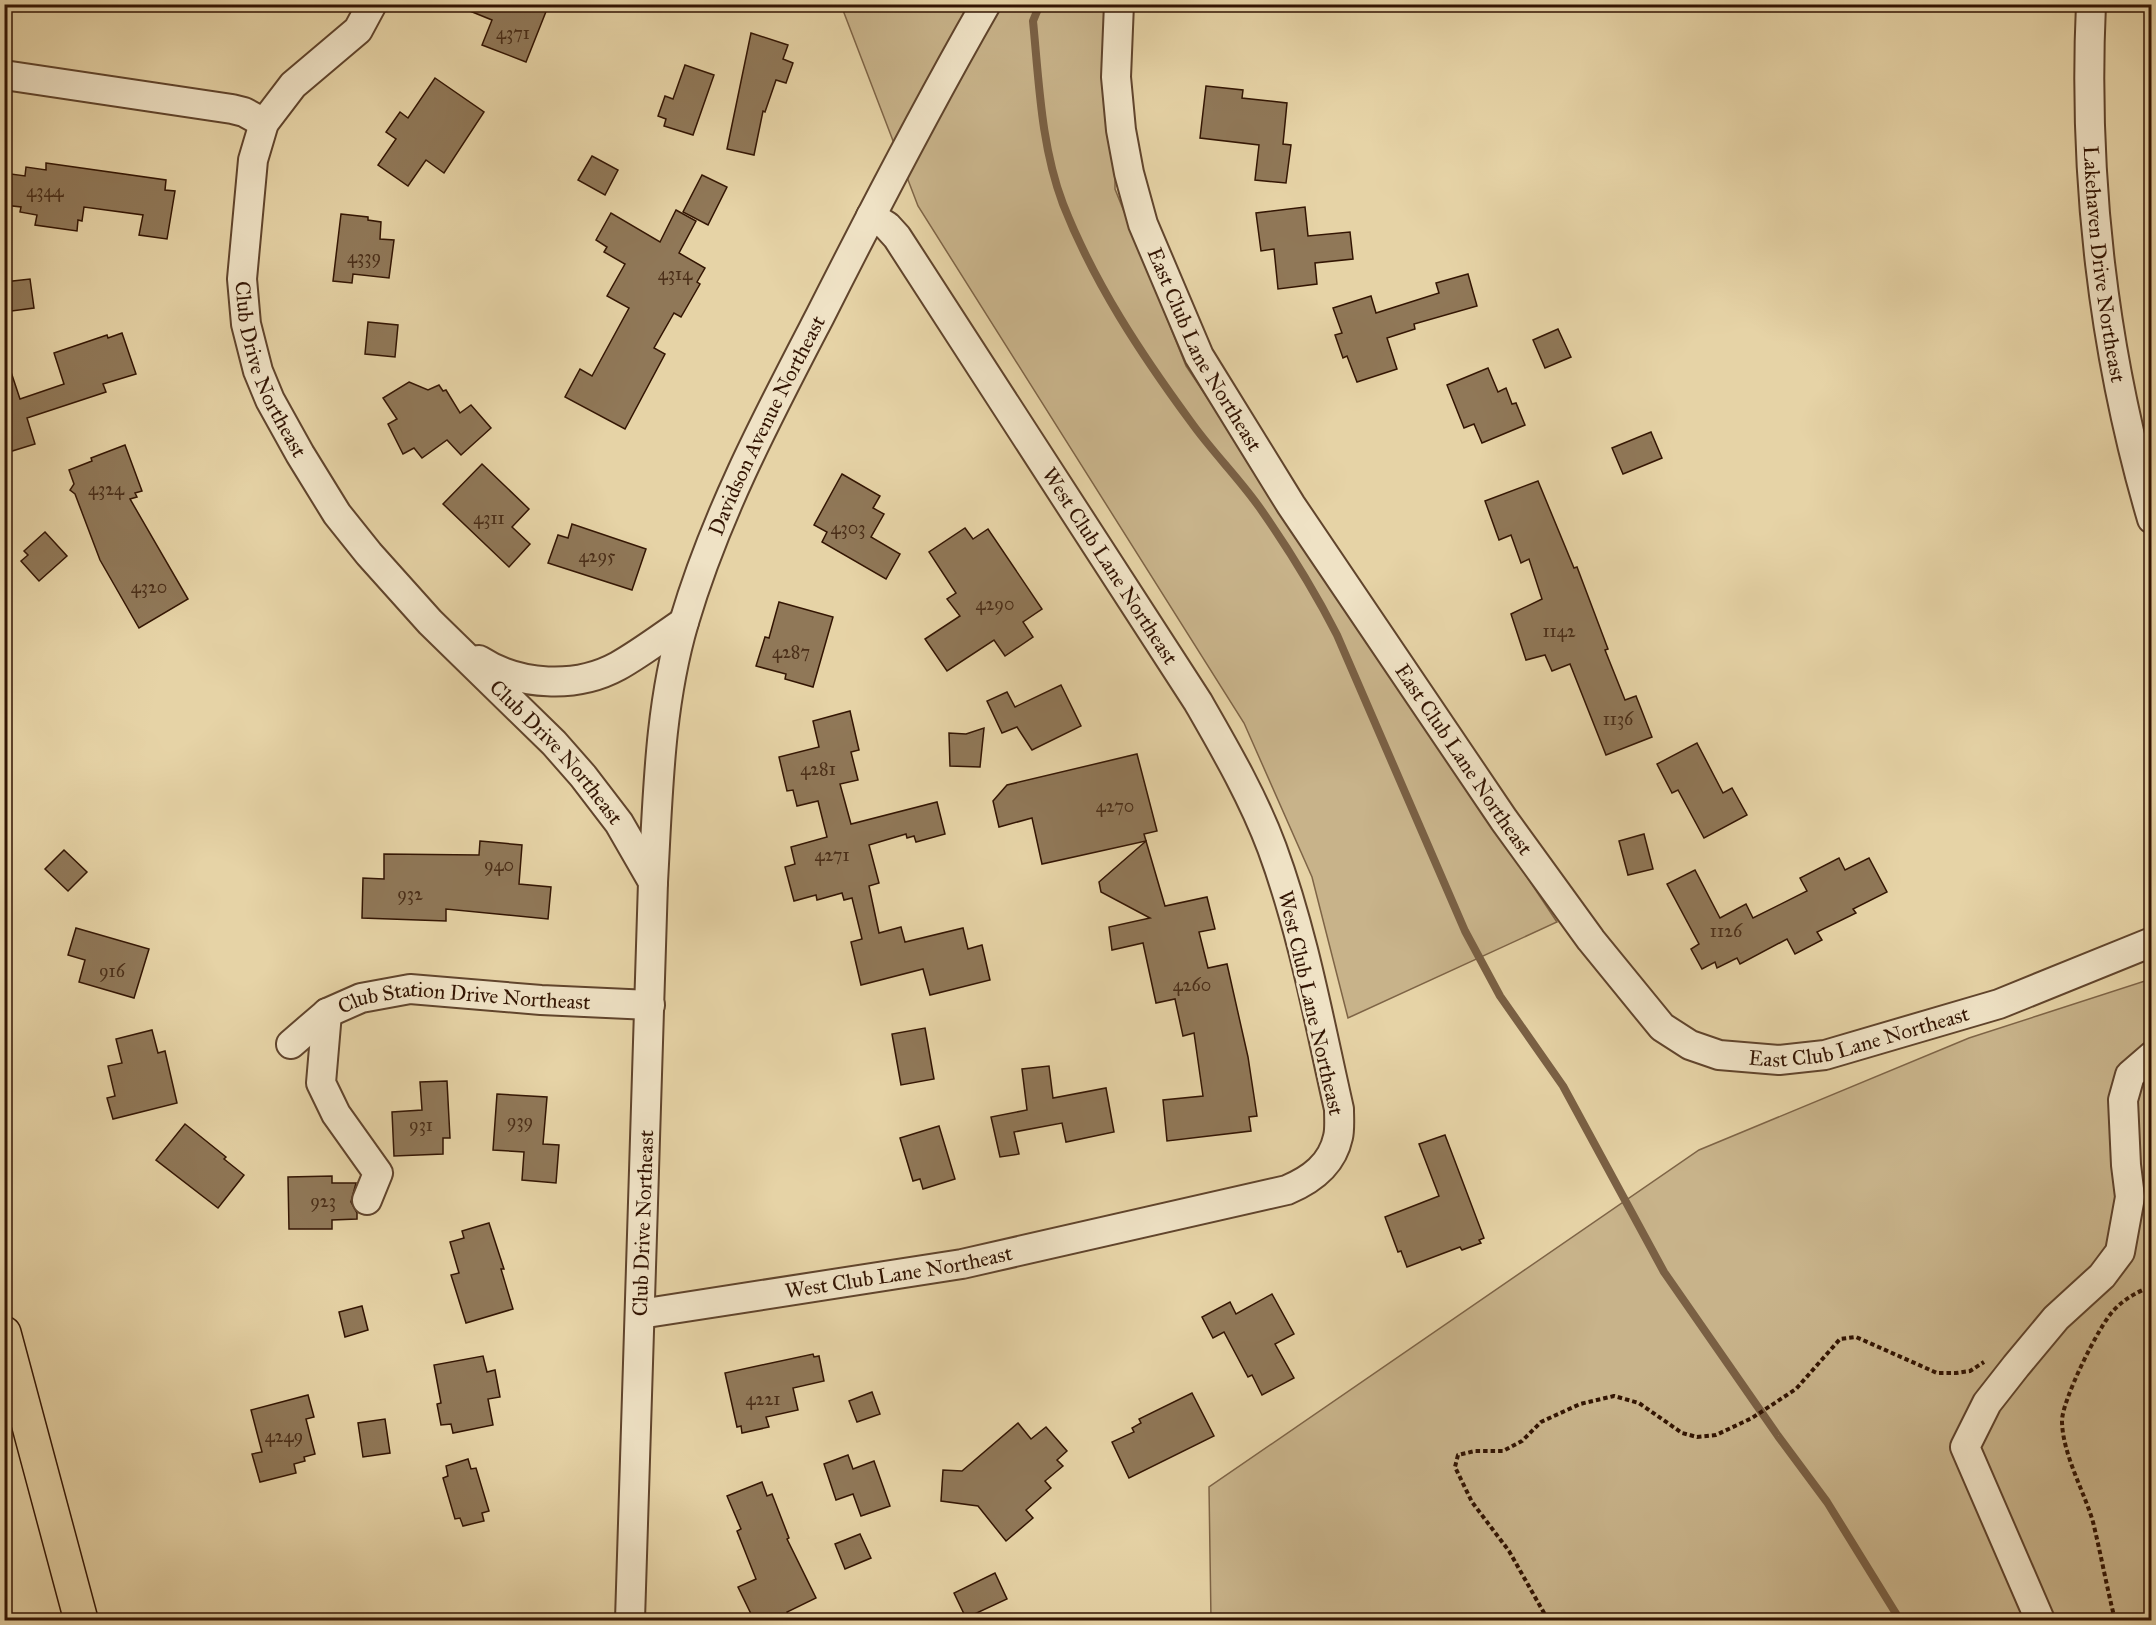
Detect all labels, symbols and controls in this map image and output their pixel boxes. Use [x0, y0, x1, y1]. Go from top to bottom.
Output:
house number: 4371 [496, 22, 530, 44]
street label: Lakehaven Drive Northeast [2078, 145, 2131, 385]
house number: 4344 [26, 180, 65, 202]
street label: East Club Lane Northeast [1142, 244, 1268, 457]
house number: 4339 [347, 246, 381, 268]
house number: 4314 [658, 263, 693, 285]
street label: Club Drive Northeast [229, 280, 313, 462]
street label: Davidson Avenue Northeast [703, 311, 831, 539]
street label: West Club Lane Northeast [1036, 462, 1184, 670]
house number: 4324 [88, 478, 125, 500]
house number: 4311 [473, 507, 505, 529]
house number: 4303 [831, 517, 865, 539]
house number: 4295 [579, 545, 616, 567]
house number: 4320 [131, 576, 167, 598]
house number: 4290 [975, 593, 1015, 615]
house number: 1142 [1542, 620, 1576, 642]
house number: 4287 [772, 641, 810, 663]
street label: East Club Lane Northeast [1389, 659, 1539, 861]
street label: Club Drive Northeast [484, 674, 629, 830]
house number: 1136 [1603, 708, 1634, 730]
house number: 4281 [800, 758, 836, 780]
house number: 4270 [1096, 795, 1134, 817]
house number: 4271 [814, 844, 850, 866]
house number: 940 [484, 854, 514, 876]
house number: 932 [397, 883, 423, 905]
street label: West Club Lane Northeast [1272, 888, 1350, 1119]
house number: 1126 [1710, 920, 1743, 942]
house number: 916 [99, 960, 126, 982]
house number: 4260 [1173, 974, 1211, 996]
street label: Club Station Drive Northeast [334, 976, 592, 1020]
street label: East Club Lane Northeast [1748, 1000, 1973, 1073]
house number: 939 [507, 1110, 533, 1132]
house number: 931 [409, 1114, 433, 1136]
street label: Club Drive Northeast [627, 1129, 659, 1317]
house number: 923 [310, 1190, 336, 1212]
street label: West Club Lane Northeast [783, 1240, 1015, 1304]
house number: 4221 [746, 1388, 780, 1410]
house number: 4249 [265, 1425, 303, 1447]

